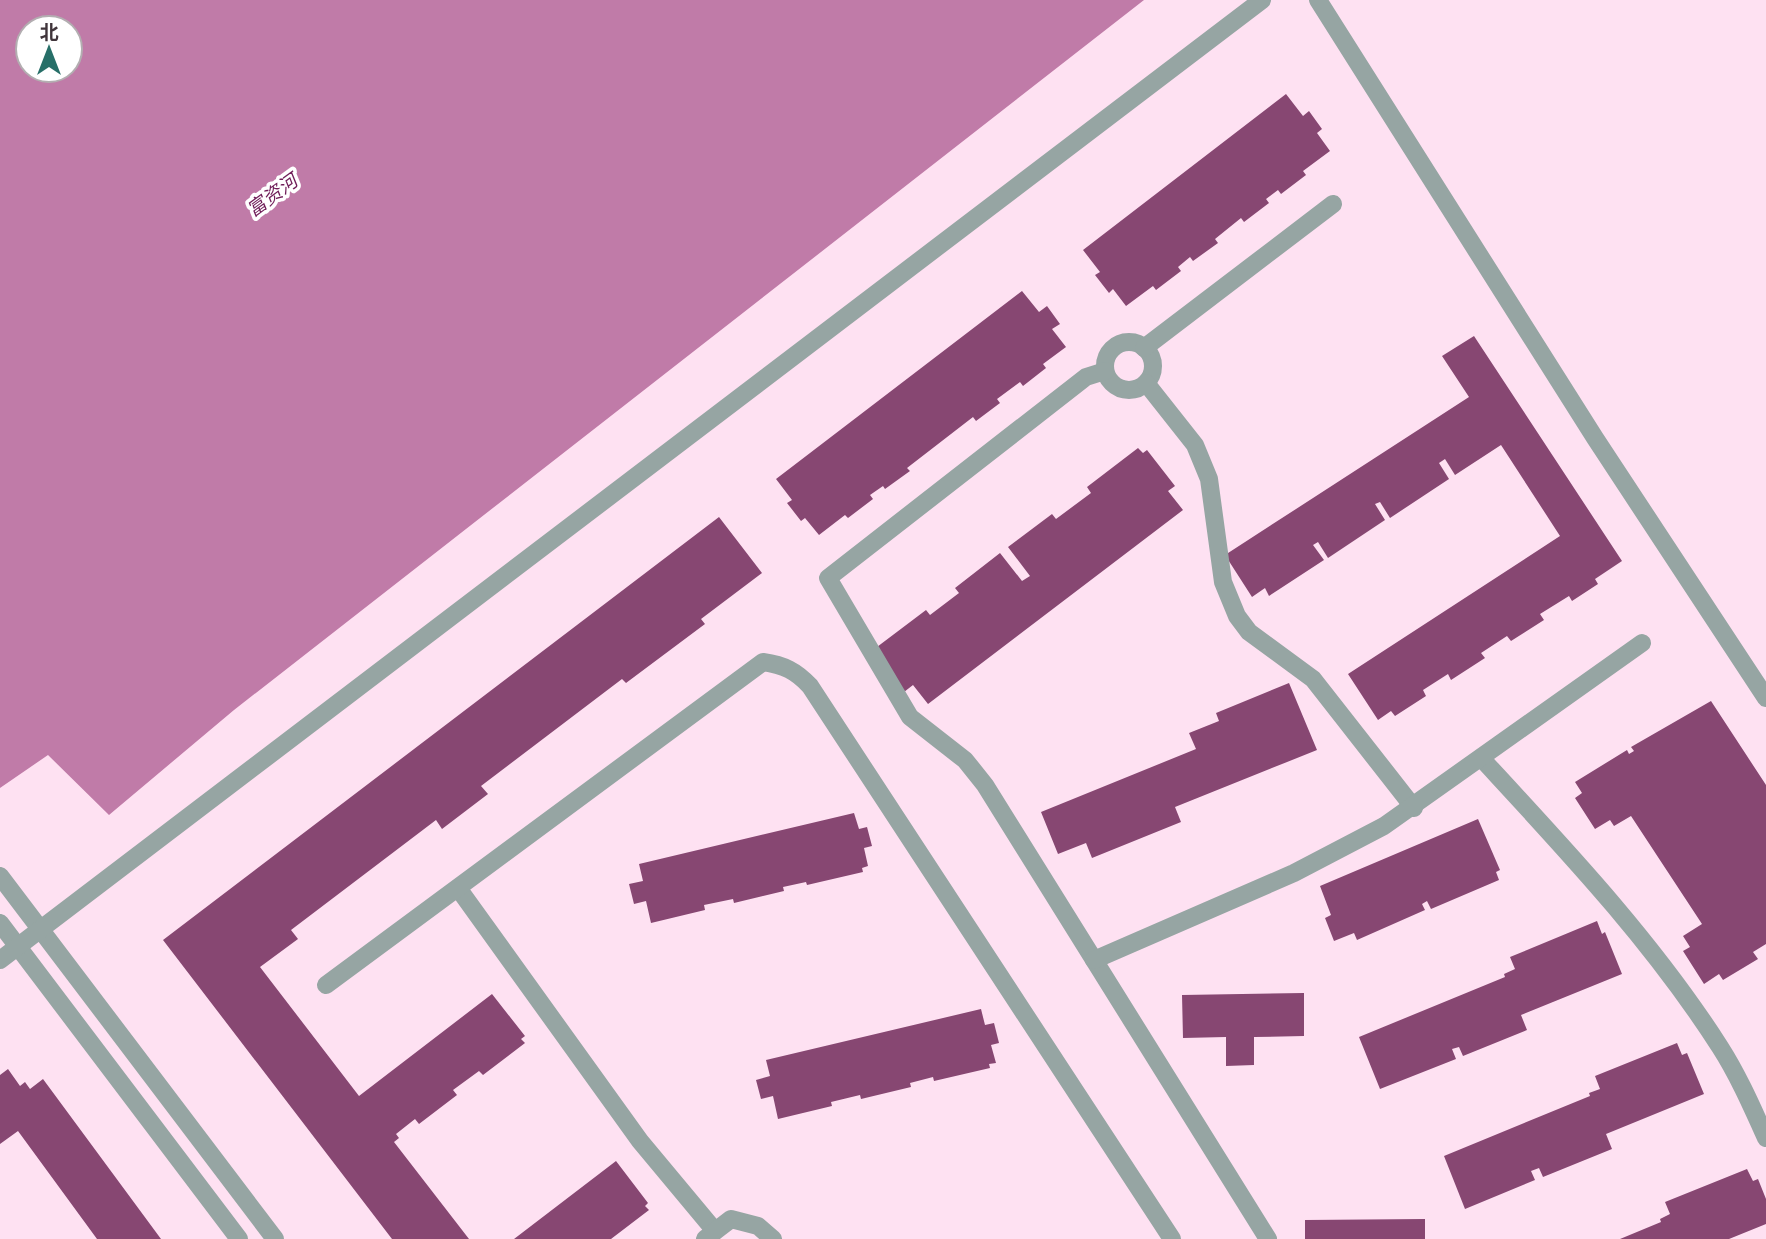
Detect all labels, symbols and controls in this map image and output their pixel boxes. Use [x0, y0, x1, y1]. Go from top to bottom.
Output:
north arrow [14, 14, 84, 84]
text: 北 [39, 21, 59, 43]
water label: 富资河 [242, 167, 305, 221]

